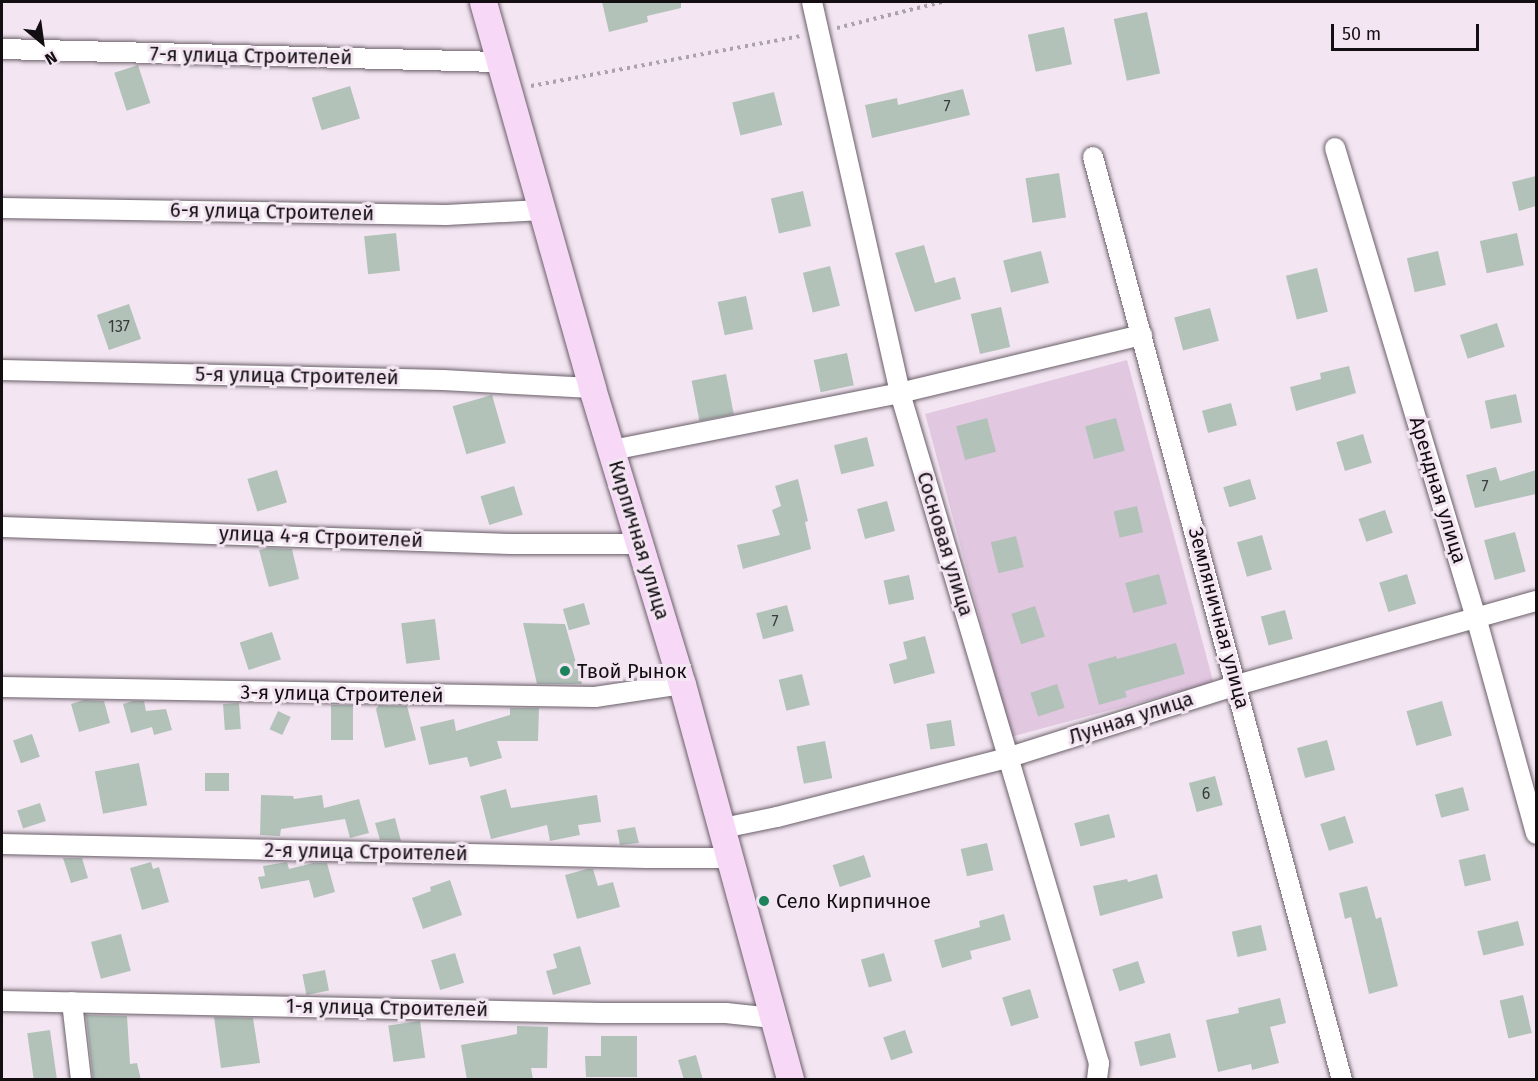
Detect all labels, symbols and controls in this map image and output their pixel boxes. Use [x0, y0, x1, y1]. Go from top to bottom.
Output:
north arrow [12, 12, 72, 72]
scale bar [1334, 12, 1482, 50]
text: 50 m [1342, 23, 1381, 45]
street label: 7-я улица Строителей [150, 42, 352, 70]
text: N [42, 47, 60, 69]
house number: 7 [943, 97, 951, 117]
street label: 6-я улица Строителей [170, 198, 374, 226]
house number: 137 [108, 317, 130, 337]
street label: 5-я улица Строителей [195, 362, 399, 390]
street label: Арендная улица [1404, 414, 1472, 566]
street label: Кирпичная улица [603, 457, 675, 623]
street label: Сосновая улица [912, 469, 978, 619]
house number: 7 [1481, 477, 1489, 497]
street label: улица 4-я Строителей [219, 521, 423, 553]
street label: Земляничная улица [1183, 525, 1255, 711]
house number: 7 [771, 612, 779, 632]
place label: Твой Рынок [577, 659, 687, 683]
marker: Твой Рынок [558, 664, 572, 678]
street label: 3-я улица Строителей [240, 680, 444, 708]
street label: Лунная улица [1066, 687, 1196, 749]
house number: 6 [1202, 784, 1210, 804]
street label: 2-я улица Строителей [264, 838, 468, 866]
place label: Село Кирпичное [776, 889, 931, 913]
marker: Село Кирпичное [757, 894, 771, 908]
street label: 1-я улица Строителей [286, 994, 488, 1022]

